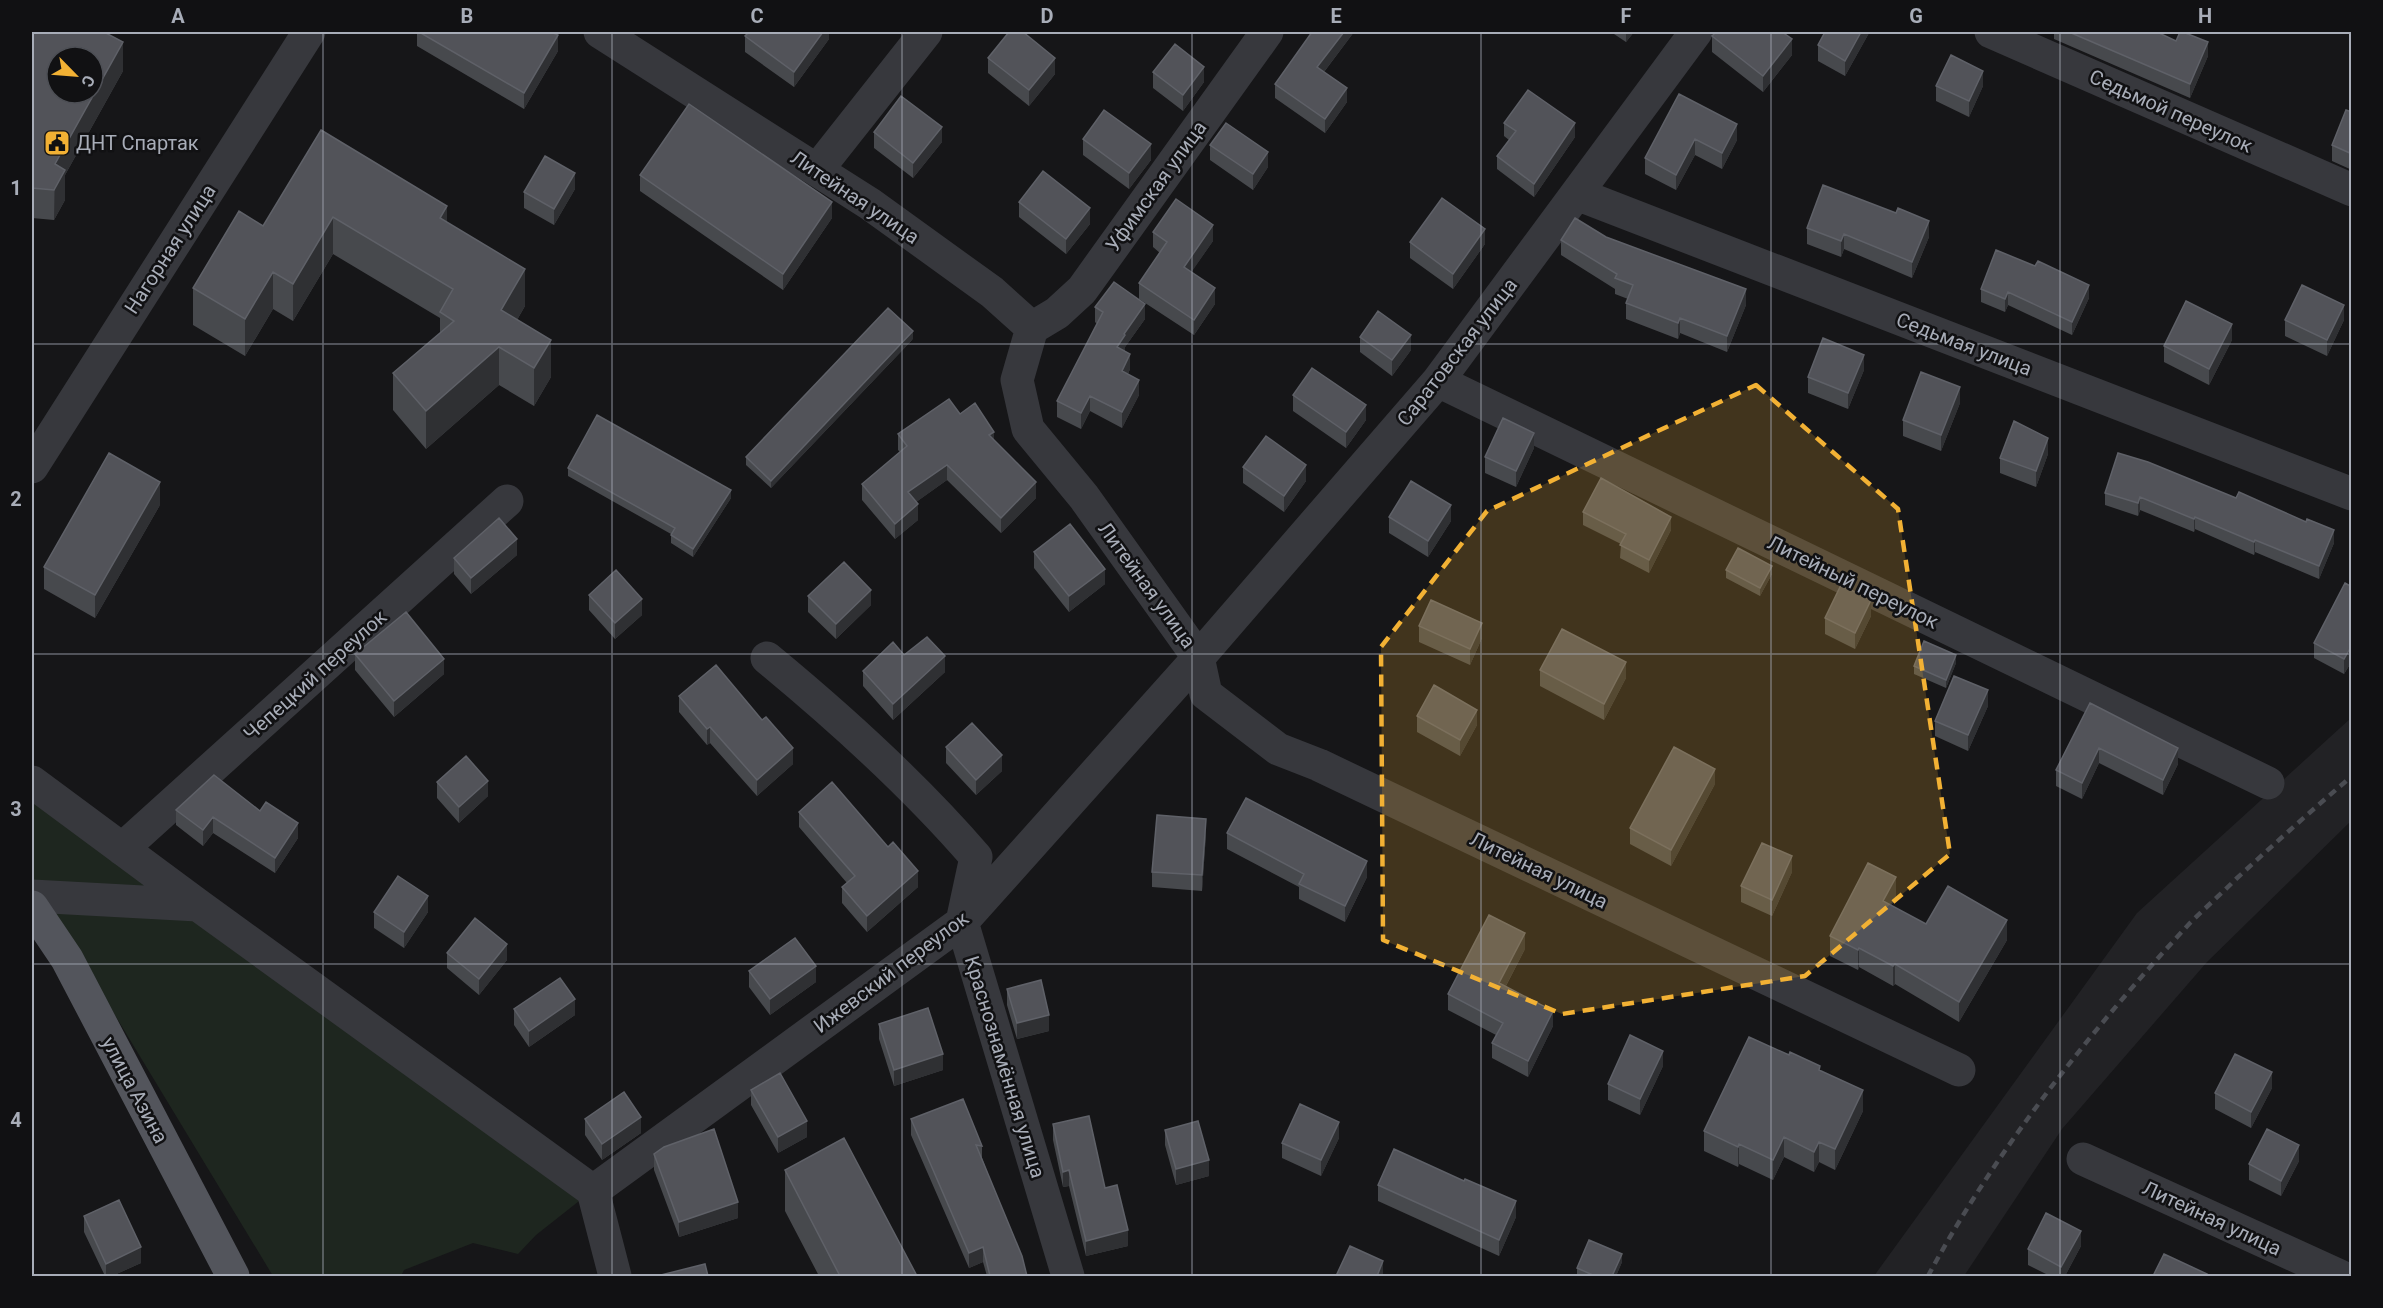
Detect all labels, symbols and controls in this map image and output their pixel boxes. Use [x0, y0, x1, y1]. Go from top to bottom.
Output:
text: A [171, 4, 185, 28]
text: B [461, 4, 473, 28]
text: C [750, 4, 764, 28]
text: D [1041, 4, 1054, 28]
text: E [1330, 4, 1342, 28]
text: F [1621, 4, 1632, 28]
text: G [1909, 4, 1923, 28]
text: H [2198, 4, 2212, 28]
north arrow [45, 45, 105, 105]
street label: Седьмой переулок [2086, 64, 2256, 158]
text: С [77, 72, 99, 90]
street label: Уфимская улица [1100, 116, 1212, 256]
public building icon: ДНТ Спартак [42, 128, 72, 158]
place label: ДНТ Спартак [76, 131, 199, 155]
street label: Литейная улица [786, 145, 924, 249]
text: 1 [10, 176, 22, 200]
street label: Нагорная улица [119, 180, 221, 318]
street label: Саратовская улица [1392, 273, 1522, 431]
street label: Седьмая улица [1893, 307, 2035, 381]
text: 2 [10, 487, 22, 511]
street label: Литейная улица [1093, 517, 1201, 653]
street label: Литейный переулок [1764, 530, 1942, 634]
street label: Чепецкий переулок [239, 604, 391, 745]
text: 3 [10, 797, 22, 821]
street label: Литейная улица [1466, 826, 1612, 914]
street label: Ижевский переулок [809, 906, 973, 1038]
street label: Краснознамённая улица [960, 953, 1050, 1181]
street label: улица Азина [97, 1033, 173, 1147]
text: 4 [10, 1108, 22, 1132]
street label: Литейная улица [2139, 1175, 2285, 1261]

